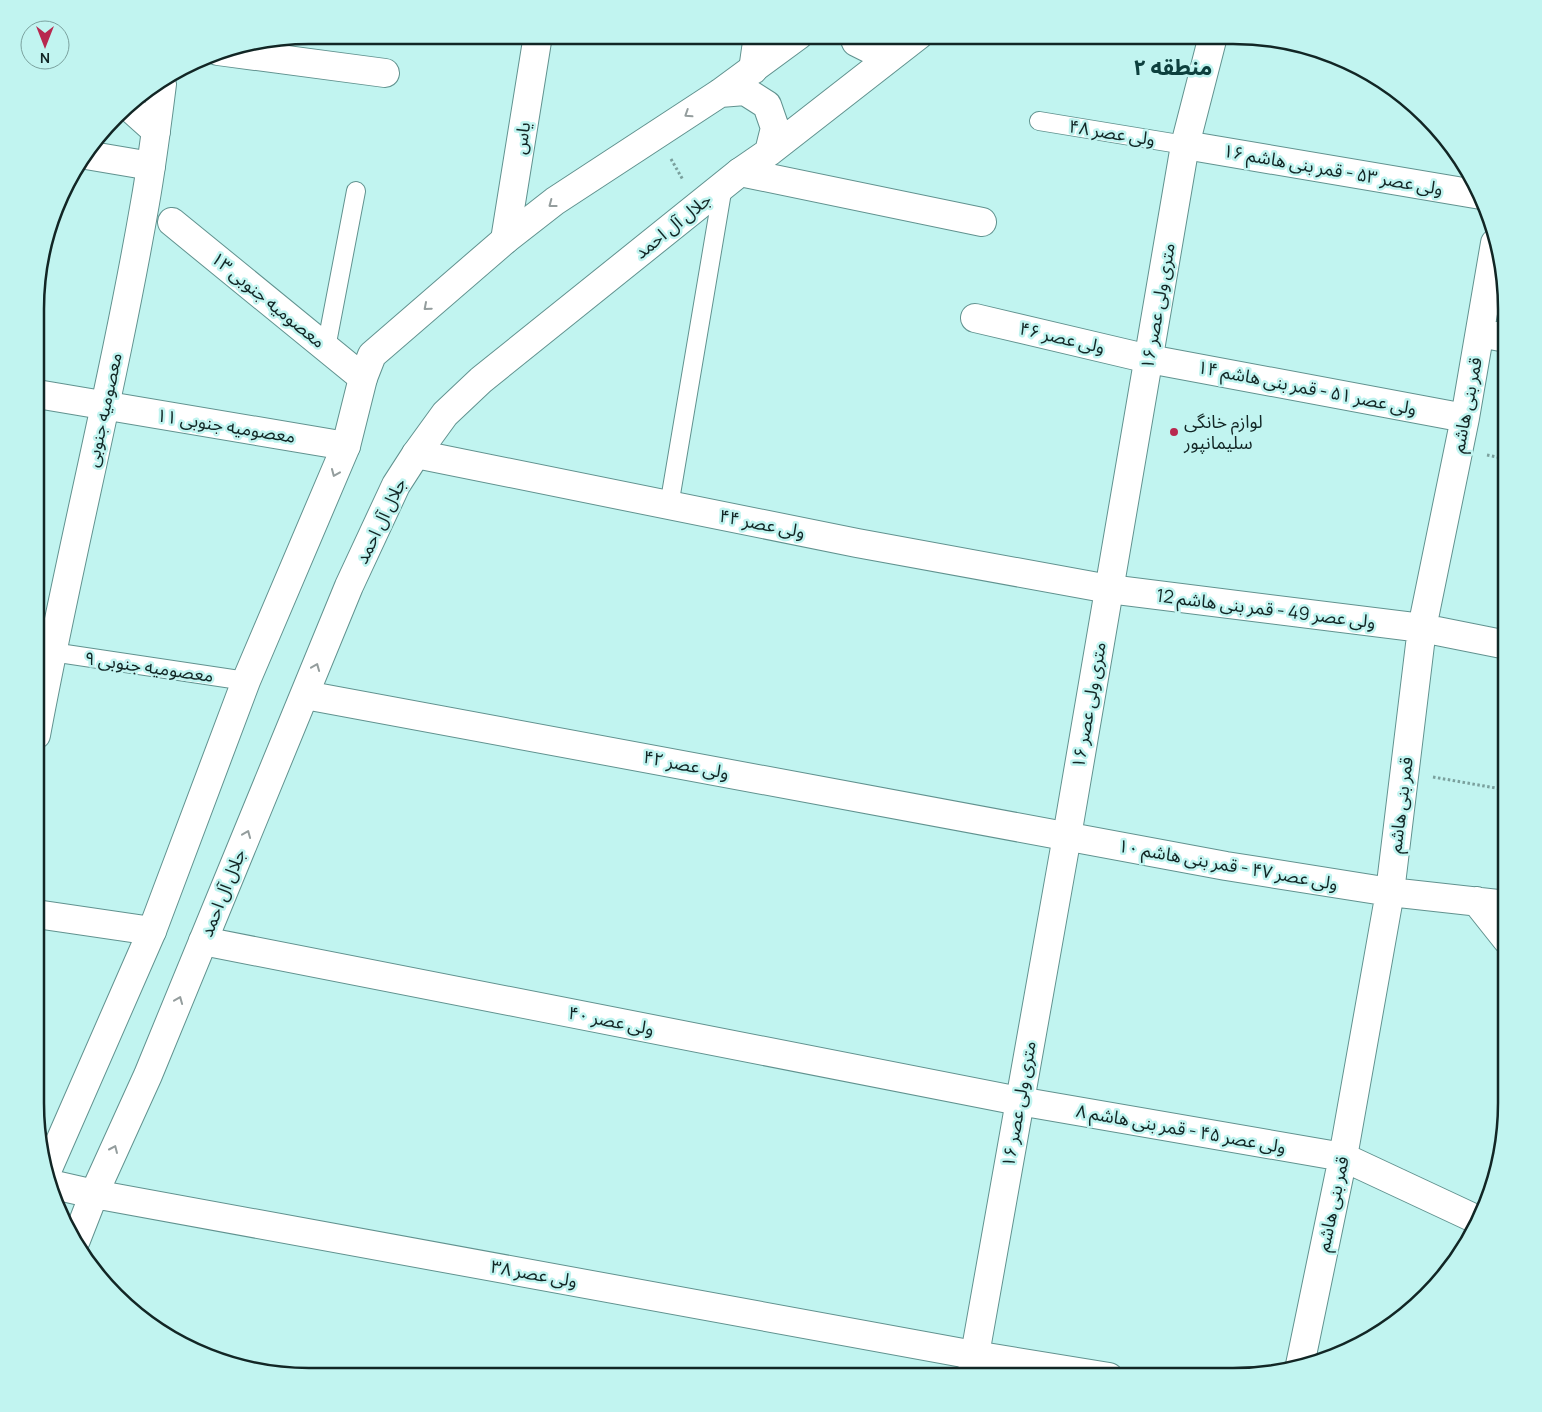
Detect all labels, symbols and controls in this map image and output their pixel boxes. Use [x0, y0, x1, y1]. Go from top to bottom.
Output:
north arrow [20, 20, 70, 70]
text: N [40, 49, 50, 68]
district label: منطقه ۲ [1134, 52, 1212, 82]
one-way arrow [684, 108, 694, 117]
street label: ولی عصر ۴۸ [1067, 113, 1157, 151]
street label: یاس [507, 120, 535, 156]
street label: ولی عصر ۵۳ - قمر بنی هاشم ۱۶ [1221, 138, 1445, 202]
street label: جلال آل احمد [629, 187, 716, 264]
one-way arrow [549, 198, 558, 206]
street label: ۱۶ متری ولی عصر [1134, 241, 1180, 371]
street label: معصومیه جنوبی ۱۳ [206, 246, 331, 353]
one-way arrow [424, 302, 433, 311]
street label: ولی عصر ۴۶ [1017, 316, 1107, 359]
street label: معصومیه جنوبی [79, 350, 127, 469]
street label: ولی عصر ۵۱ - قمر بنی هاشم ۱۴ [1195, 354, 1419, 422]
street label: قمر بنی هاشم [1445, 355, 1489, 455]
street label: معصومیه جنوبی ۱۱ [155, 402, 297, 448]
place label: لوازم خانگی سلیمانپور [1183, 409, 1263, 454]
marker: لوازم خانگی سلیمانپور [1168, 426, 1180, 438]
one-way arrow [330, 468, 341, 477]
street label: جلال آل احمد [349, 474, 411, 567]
street label: ولی عصر ۴۴ [717, 503, 807, 543]
street label: ولی عصر 49 - قمر بنی هاشم 12 [1155, 583, 1377, 635]
street label: ۱۶ متری ولی عصر [1065, 640, 1111, 770]
street label: معصومیه جنوبی ۹ [83, 645, 215, 687]
one-way arrow [310, 663, 320, 672]
street label: ولی عصر ۴۲ [641, 744, 731, 784]
street label: قمر بنی هاشم [1382, 755, 1420, 855]
one-way arrow [241, 830, 252, 839]
street label: ولی عصر ۴۷ - قمر بنی هاشم ۱۰ [1116, 833, 1340, 897]
street label: جلال آل احمد [194, 845, 251, 940]
one-way arrow [172, 996, 183, 1005]
street label: ولی عصر ۴۰ [566, 1000, 656, 1040]
street label: ۱۶ متری ولی عصر [995, 1039, 1041, 1169]
street label: ولی عصر ۴۵ - قمر بنی هاشم ۸ [1074, 1098, 1288, 1160]
one-way arrow [108, 1145, 119, 1154]
street label: قمر بنی هاشم [1310, 1154, 1356, 1254]
street label: ولی عصر ۳۸ [489, 1254, 579, 1292]

